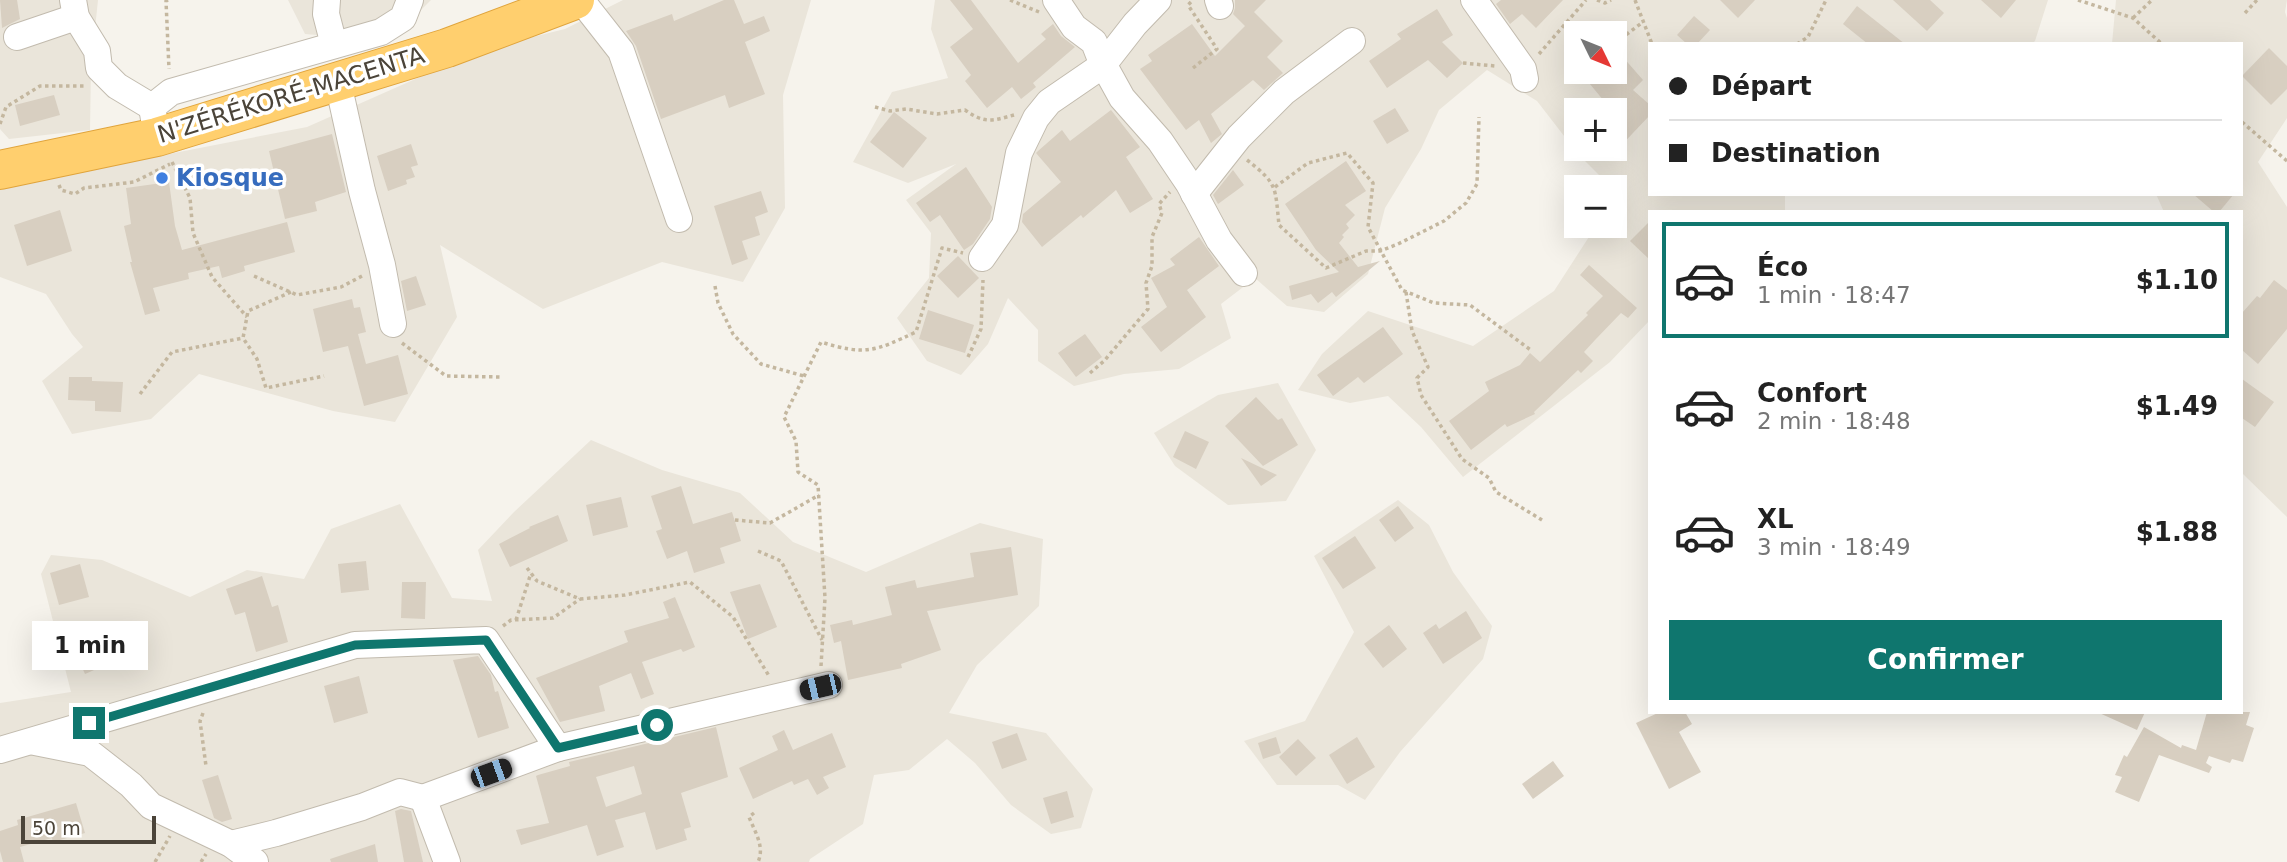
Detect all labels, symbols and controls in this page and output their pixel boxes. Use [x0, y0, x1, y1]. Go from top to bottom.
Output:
north arrow [1564, 21, 1628, 84]
map controls [1564, 21, 1627, 238]
street label: N'ZÉRÉKORÉ-MACENTA [154, 40, 428, 149]
text: Départ [1711, 71, 1812, 101]
button: + [1564, 98, 1627, 161]
text: Destination [1711, 138, 1881, 168]
place label: Kiosque [176, 164, 284, 192]
marker: Kiosque [154, 170, 170, 186]
button: − [1564, 175, 1627, 238]
icon: car [1673, 249, 1736, 312]
text: Éco [1757, 252, 1808, 282]
text: $1.10 [2136, 265, 2218, 295]
text: 1 min · 18:47 [1757, 282, 1911, 308]
icon: car [1673, 375, 1736, 438]
text: Confort [1757, 378, 1867, 408]
text: $1.49 [2136, 391, 2218, 421]
text: 2 min · 18:48 [1757, 408, 1911, 434]
icon: car [1673, 501, 1736, 564]
text: XL [1757, 504, 1794, 534]
text: $1.88 [2136, 517, 2218, 547]
text: 3 min · 18:49 [1757, 534, 1911, 560]
button: Confirmer [1669, 620, 2222, 700]
callout: 1 min [31, 622, 147, 670]
text: 1 min [54, 632, 126, 658]
car [798, 672, 843, 702]
route end [73, 707, 105, 739]
route start [641, 709, 673, 741]
car [468, 756, 515, 790]
scale bar [21, 813, 156, 845]
text: 50 m [32, 817, 81, 839]

